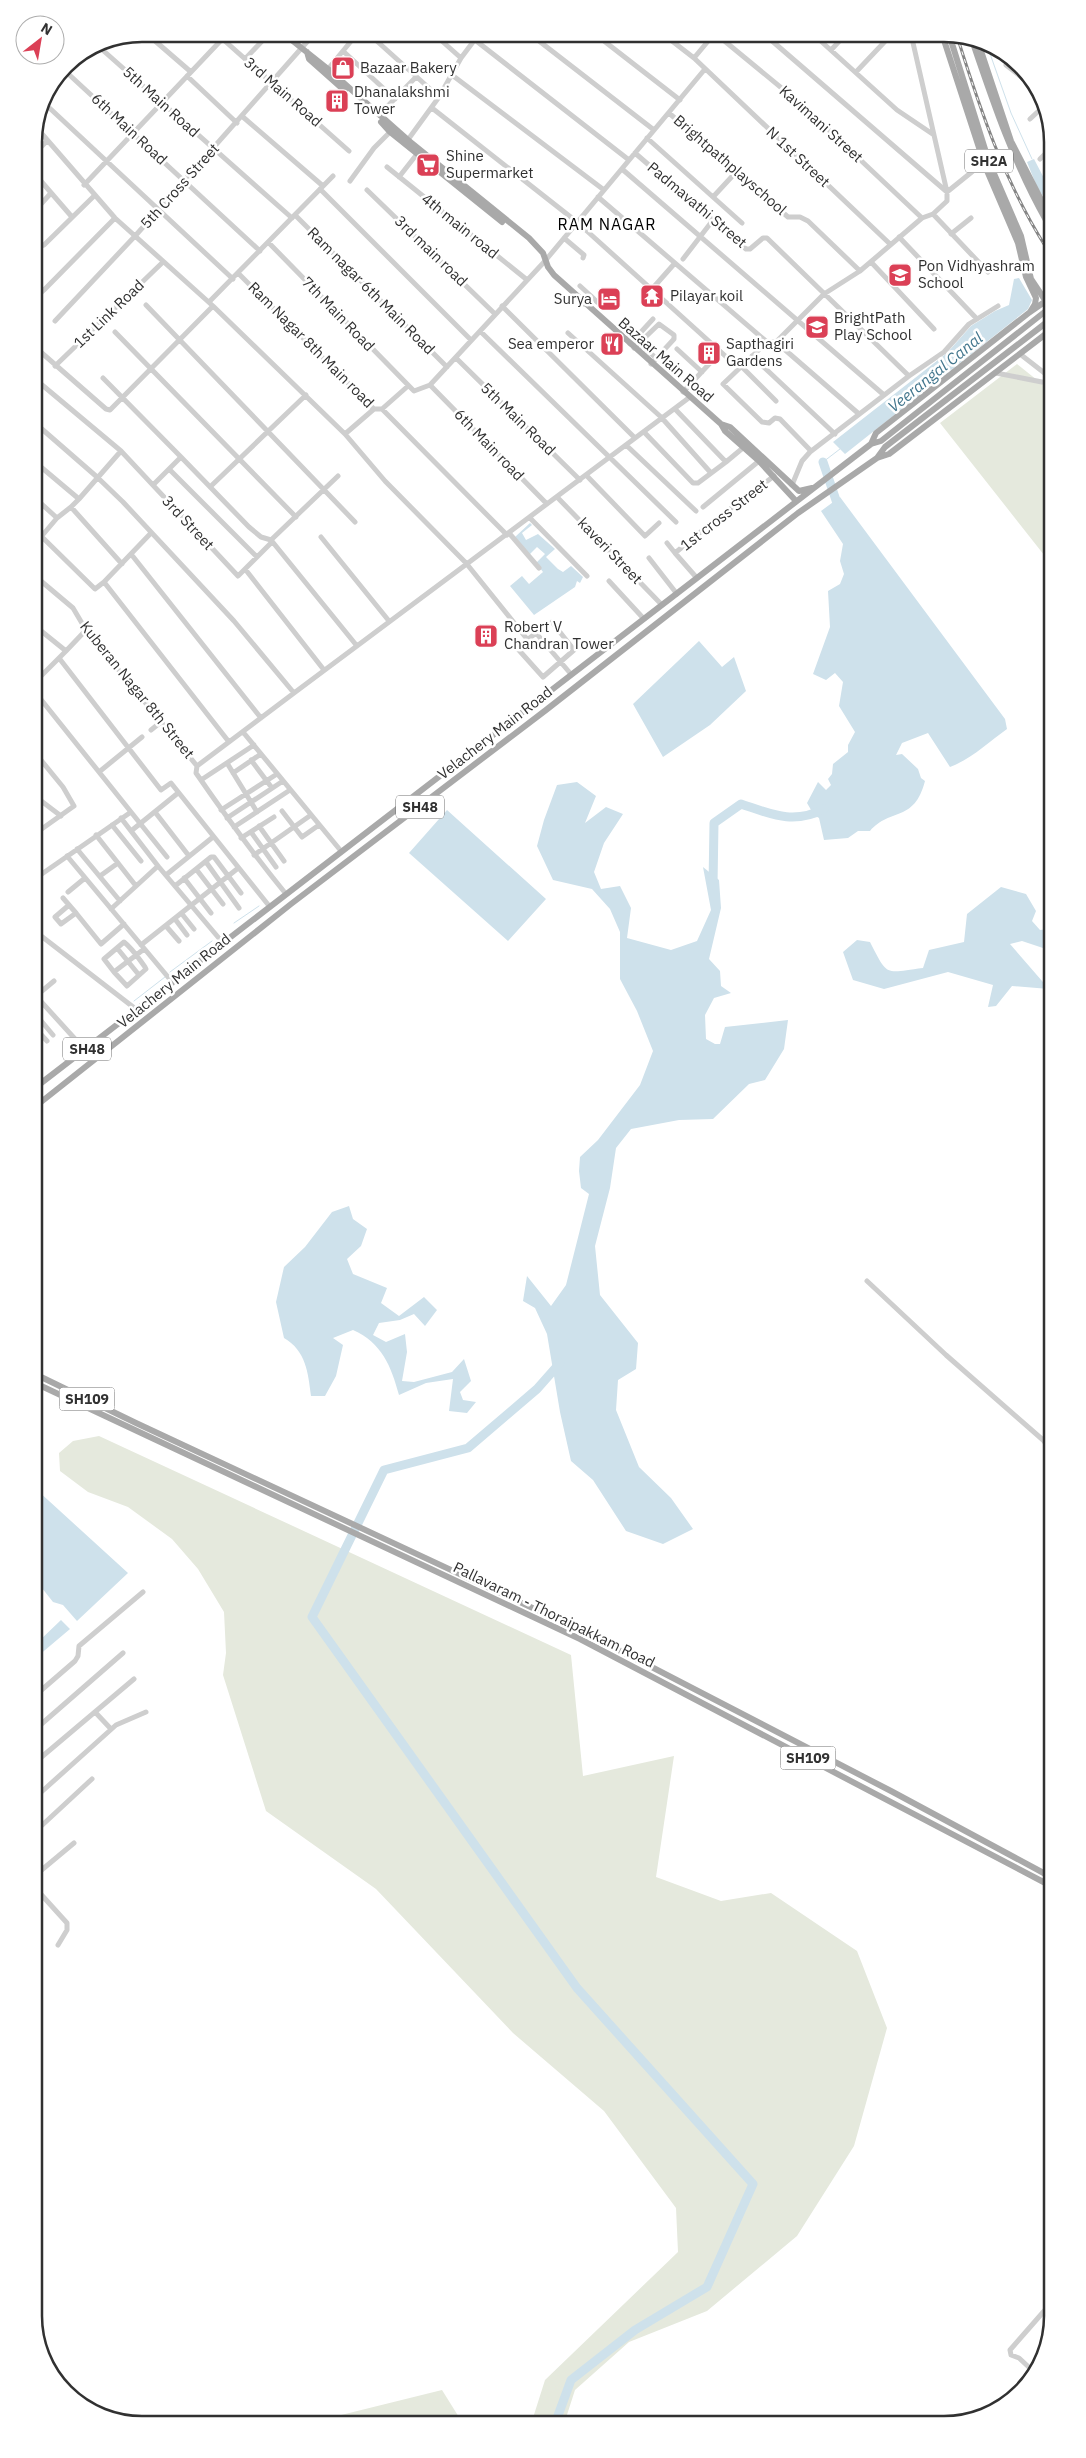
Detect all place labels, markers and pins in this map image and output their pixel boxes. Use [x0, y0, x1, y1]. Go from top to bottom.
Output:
shop icon: Bazaar Bakery [330, 55, 356, 81]
place label: Bazaar Bakery [360, 58, 457, 77]
place label: Dhanalakshmi Tower [354, 82, 450, 118]
building icon: Dhanalakshmi Tower [324, 88, 350, 114]
place label: Shine Supermarket [446, 146, 533, 182]
supermarket icon: Shine Supermarket [415, 152, 441, 178]
place label: Pon Vidhyashram School [918, 256, 1035, 292]
school or university icon: Pon Vidhyashram School [887, 262, 913, 288]
temple icon: Pilayar koil [639, 283, 665, 309]
hotel icon: Surya [596, 286, 622, 312]
place label: Pilayar koil [670, 286, 743, 305]
place label: Surya [554, 289, 592, 308]
place label: BrightPath Play School [834, 308, 912, 344]
school or university icon: BrightPath Play School [804, 314, 830, 340]
restaurant icon: Sea emperor [599, 331, 625, 357]
place label: Sea emperor [508, 334, 594, 353]
place label: Sapthagiri Gardens [726, 334, 794, 370]
building icon: Sapthagiri Gardens [696, 340, 722, 366]
place label: Robert V Chandran Tower [504, 617, 614, 653]
building icon: Robert V Chandran Tower [473, 623, 499, 649]

